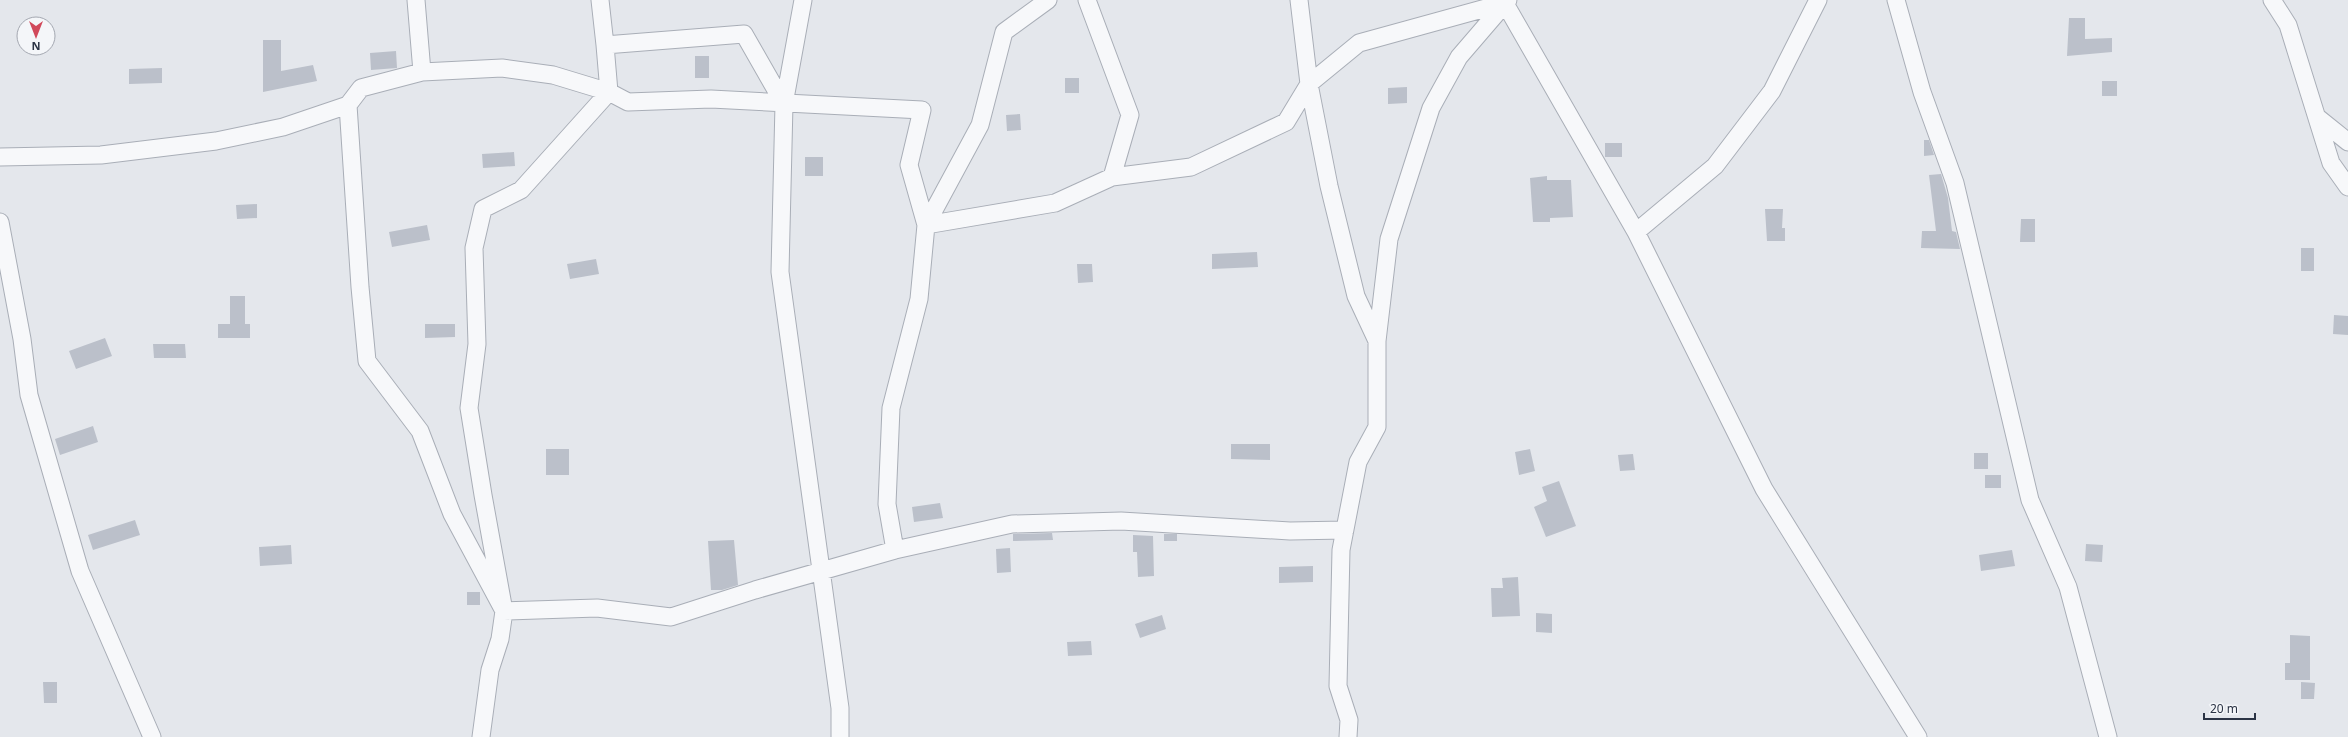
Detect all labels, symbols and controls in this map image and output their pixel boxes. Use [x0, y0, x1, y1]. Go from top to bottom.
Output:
north arrow [16, 16, 56, 56]
text: N [32, 39, 40, 54]
scale bar [2204, 695, 2255, 721]
text: 20 m [2210, 700, 2238, 717]

